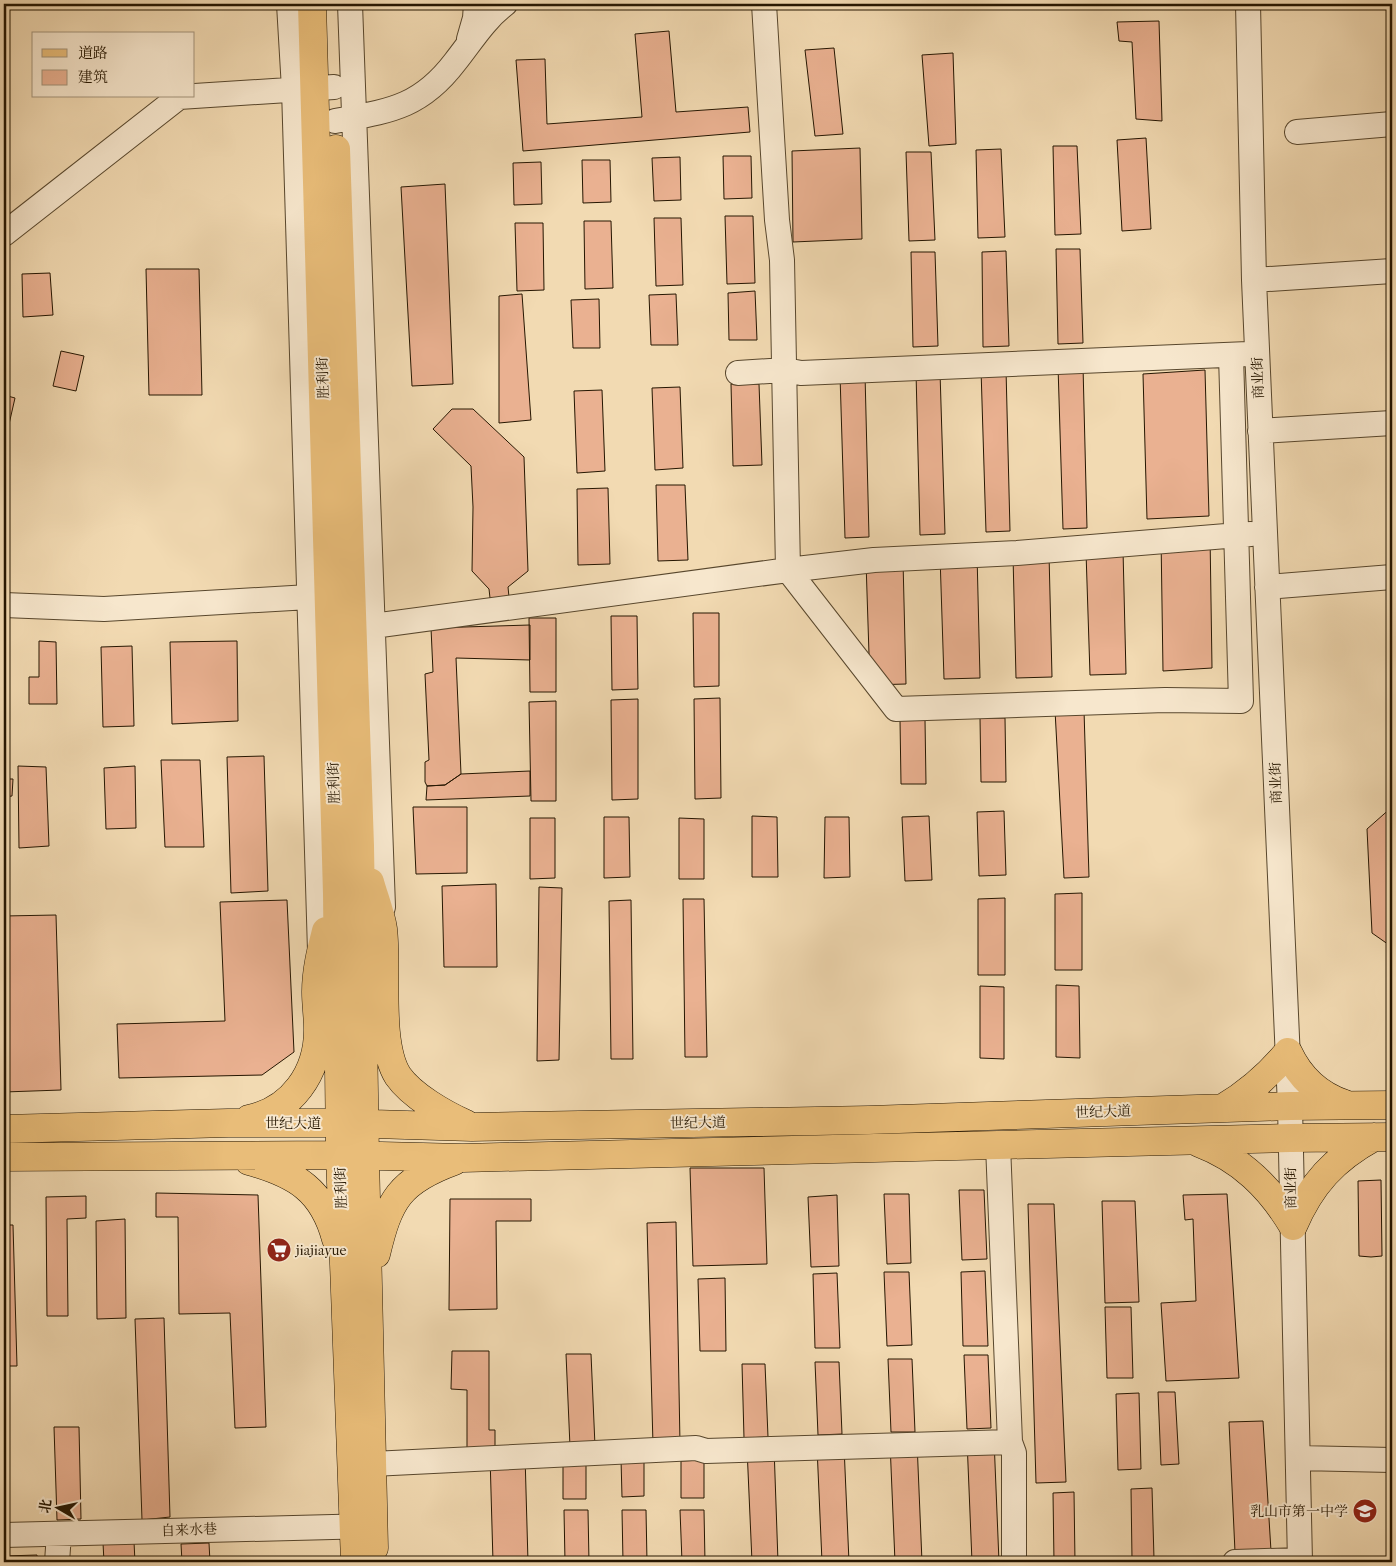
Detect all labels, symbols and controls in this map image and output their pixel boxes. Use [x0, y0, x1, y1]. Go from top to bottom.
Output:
legend [32, 32, 195, 98]
text: 道路 [78, 44, 108, 62]
text: 建筑 [78, 68, 108, 86]
street label: 胜利街 [314, 357, 332, 399]
street label: 商业街 [1249, 357, 1267, 399]
street label: 胜利街 [325, 762, 343, 804]
street label: 商业街 [1267, 762, 1285, 804]
street label: 世纪大道 [1075, 1103, 1131, 1121]
street label: 世纪大道 [670, 1114, 726, 1132]
street label: 世纪大道 [265, 1115, 321, 1132]
street label: 胜利街 [332, 1167, 350, 1209]
street label: 商业街 [1282, 1167, 1300, 1209]
supermarket icon: jiajiayue [266, 1237, 292, 1263]
place label: jiajiayue [294, 1242, 346, 1259]
north arrow [32, 1484, 82, 1534]
text: 北 [36, 1498, 55, 1514]
school or university icon: 乳山市第一中学 [1352, 1498, 1378, 1524]
place label: 乳山市第一中学 [1250, 1503, 1348, 1520]
street label: 自来水巷 [161, 1521, 217, 1539]

